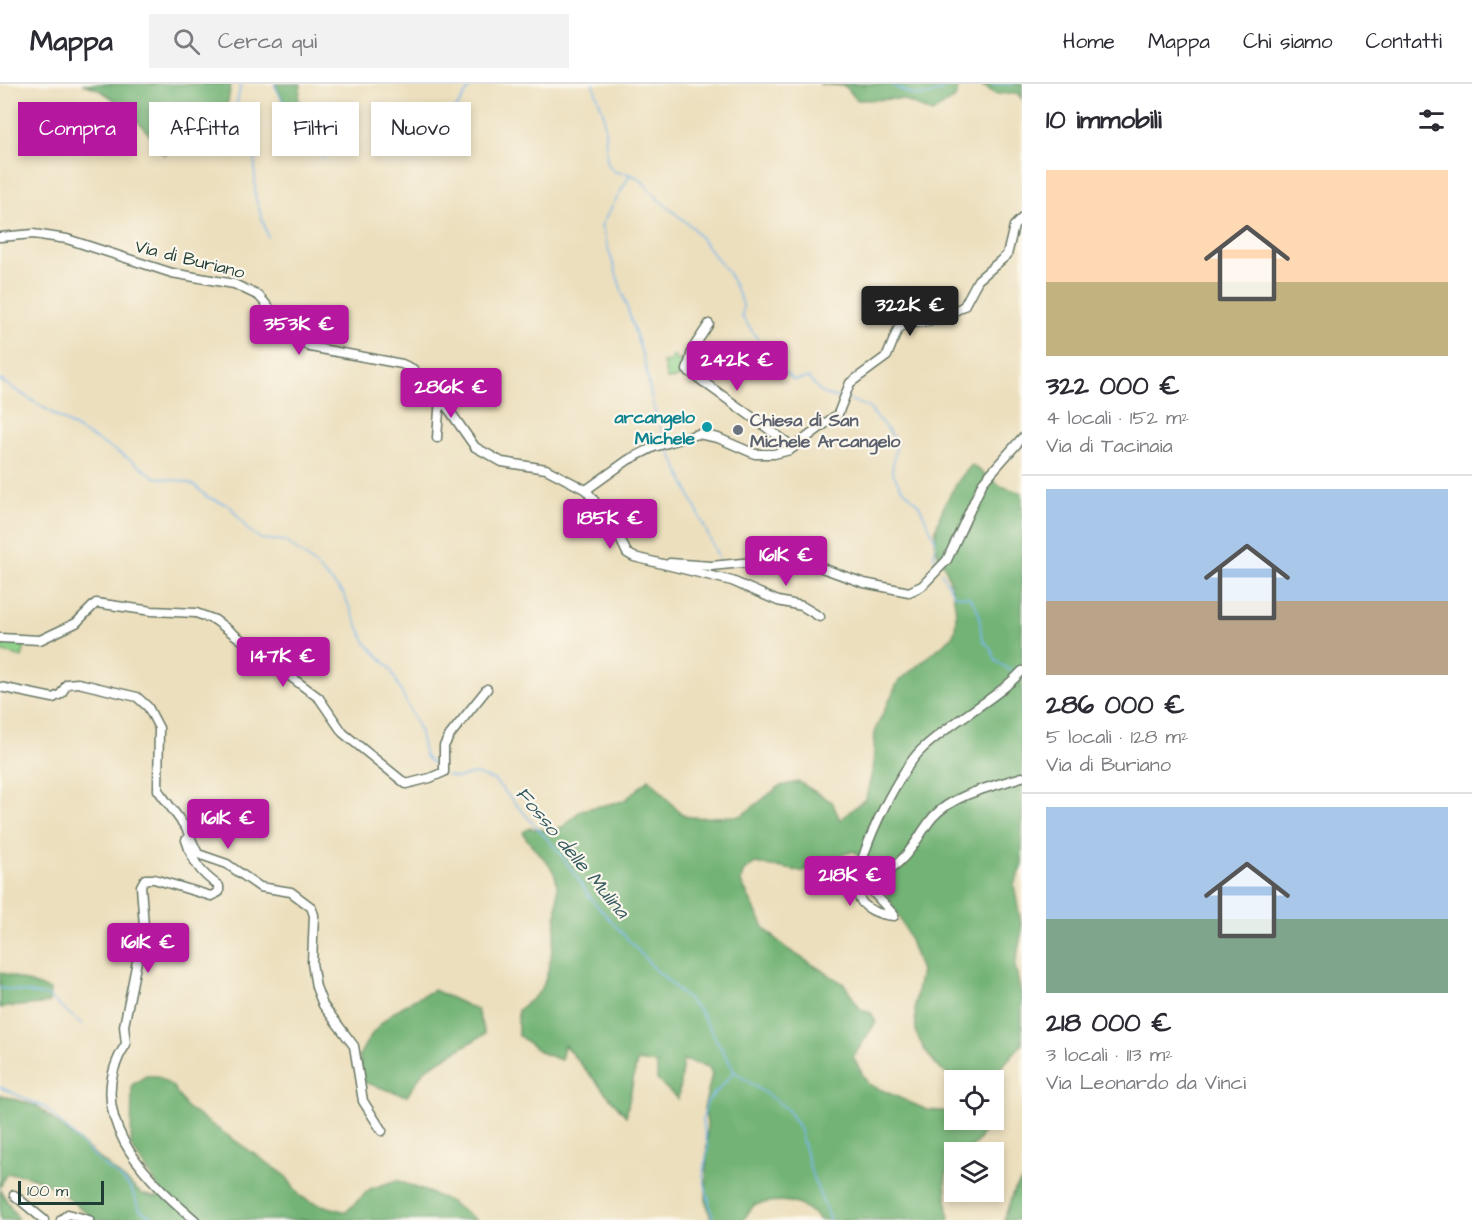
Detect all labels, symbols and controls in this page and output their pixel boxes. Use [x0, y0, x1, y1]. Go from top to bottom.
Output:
search box [149, 14, 569, 68]
text: Mappa [30, 22, 113, 61]
icon: search [170, 25, 203, 58]
text: Cerca qui [218, 26, 317, 57]
text: Home [1063, 27, 1115, 56]
text: Mappa [1148, 27, 1210, 56]
text: Chi siamo [1243, 27, 1332, 56]
text: Contatti [1365, 27, 1442, 56]
chip: Compra [18, 102, 137, 156]
chip: Affitta [149, 102, 260, 156]
chip: Filtri [272, 102, 359, 156]
chip: Nuovo [371, 102, 471, 156]
text: 10 immobili [1046, 102, 1162, 138]
icon: filters [1415, 104, 1448, 137]
icon: home [1193, 209, 1301, 317]
street label: Via di Buriano [132, 234, 247, 285]
pin: 322K € [861, 286, 959, 337]
text: 322K € [875, 291, 945, 319]
pin: 353K € [250, 305, 348, 356]
text: 353K € [264, 310, 334, 338]
pin: 242K € [688, 341, 786, 392]
text: 242K € [701, 346, 773, 374]
pin: 286K € [402, 368, 500, 419]
text: 322 000 € [1046, 368, 1180, 404]
text: 286K € [415, 373, 487, 401]
text: 4 locali · 152 m² [1046, 404, 1189, 432]
place label: arcangelo Michele [613, 405, 696, 451]
place label: Chiesa di San Michele Arcangelo [750, 408, 901, 455]
marker: arcangelo Michele [700, 420, 714, 434]
marker: Chiesa di San Michele Arcangelo [731, 423, 745, 437]
text: Via di Tacinaia [1046, 432, 1173, 460]
pin: 185K € [561, 499, 659, 550]
text: 185K € [577, 504, 643, 532]
icon: home [1193, 528, 1301, 636]
pin: 161K € [737, 536, 835, 587]
text: 161K € [759, 541, 813, 569]
pin: 147K € [234, 637, 332, 688]
text: 147K € [251, 642, 315, 670]
text: 286 000 € [1046, 687, 1185, 723]
text: 5 locali · 128 m² [1046, 723, 1188, 751]
text: Via di Buriano [1046, 751, 1171, 779]
water label: Fosso delle Mulina [509, 781, 636, 925]
pin: 161K € [179, 799, 277, 850]
text: 161K € [201, 804, 255, 832]
icon: home [1193, 846, 1301, 954]
pin: 218K € [801, 856, 899, 907]
text: 218K € [819, 861, 882, 889]
pin: 161K € [99, 923, 197, 974]
text: 161K € [121, 928, 175, 956]
text: 218 000 € [1046, 1005, 1172, 1041]
text: 3 locali · 113 m² [1046, 1041, 1173, 1069]
text: Via Leonardo da Vinci [1046, 1069, 1246, 1097]
map controls [944, 1070, 1004, 1202]
button: locate [944, 1070, 1004, 1130]
button: layers [944, 1142, 1004, 1202]
scale bar [18, 1178, 104, 1206]
text: 100 m [27, 1180, 68, 1202]

